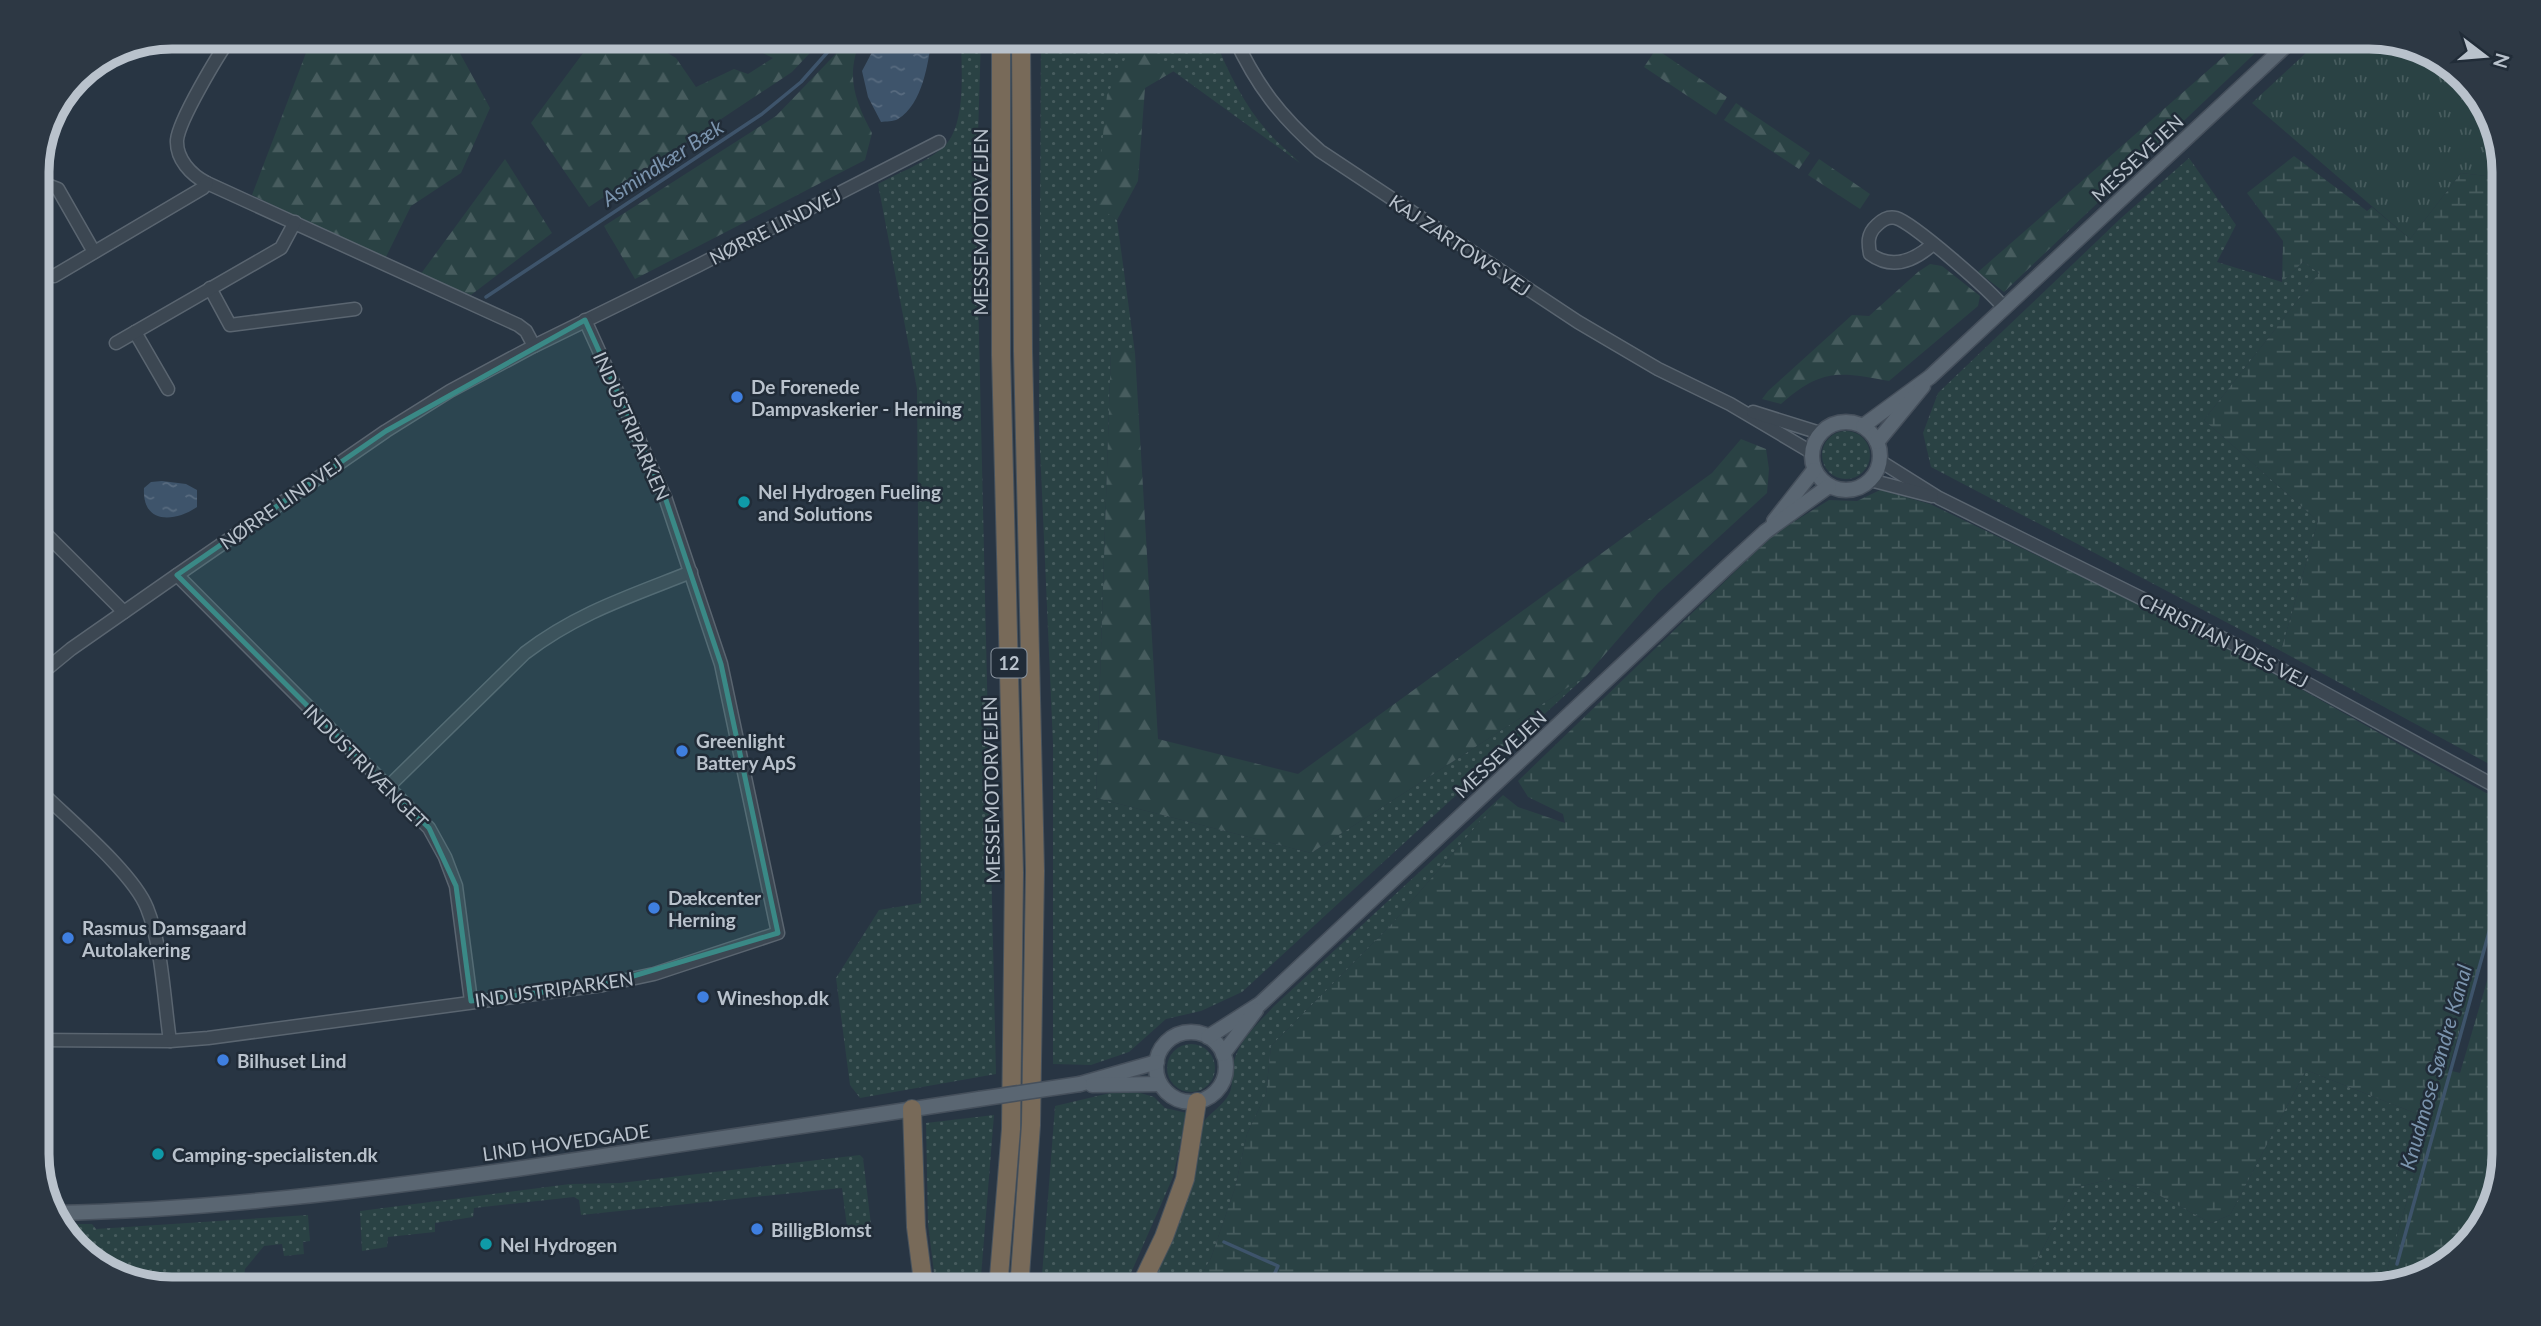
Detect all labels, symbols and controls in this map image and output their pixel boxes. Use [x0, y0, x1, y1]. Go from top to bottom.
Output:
north arrow [2450, 21, 2520, 91]
text: N [2489, 51, 2515, 71]
street label: MESSEVEJEN [2086, 110, 2188, 206]
water label: Asmindkær Bæk [596, 113, 728, 211]
street label: MESSEMOTORVEJEN [969, 128, 992, 316]
street label: NØRRE LINDVEJ [705, 183, 845, 269]
street label: KAJ ZARTOWS VEJ [1385, 189, 1535, 301]
street label: INDUSTRIPARKEN [589, 348, 675, 504]
place label: De Forenede Dampvaskerier - Herning [751, 375, 962, 420]
marker: De Forenede Dampvaskerier - Herning [729, 389, 745, 405]
street label: NØRRE LINDVEJ [215, 452, 347, 554]
place label: Nel Hydrogen Fueling and Solutions [758, 480, 941, 525]
marker: Nel Hydrogen Fueling and Solutions [736, 494, 752, 510]
street label: CHRISTIAN YDES VEJ [2136, 587, 2312, 693]
road number: 12 [992, 648, 1026, 678]
street label: MESSEMOTORVEJEN [978, 696, 1004, 884]
street label: INDUSTRIVÆNGET [299, 699, 433, 833]
street label: MESSEVEJEN [1449, 706, 1551, 802]
place label: Greenlight Battery ApS [696, 729, 796, 774]
marker: Greenlight Battery ApS [674, 743, 690, 759]
place label: Dækcenter Herning [668, 886, 762, 931]
marker: Dækcenter Herning [646, 900, 662, 916]
place label: Rasmus Damsgaard Autolakering [81, 916, 247, 961]
marker: Rasmus Damsgaard Autolakering [60, 930, 76, 946]
water label: Knudmose Søndre Kanal [2394, 961, 2476, 1172]
street label: INDUSTRIPARKEN [473, 966, 635, 1012]
place label: Wineshop.dk [717, 986, 830, 1009]
marker: Wineshop.dk [695, 989, 711, 1005]
place label: Bilhuset Lind [237, 1049, 347, 1072]
marker: Bilhuset Lind [215, 1052, 231, 1068]
street label: LIND HOVEDGADE [481, 1119, 651, 1165]
place label: Camping-specialisten.dk [172, 1143, 379, 1166]
marker: Camping-specialisten.dk [150, 1146, 166, 1162]
place label: BilligBlomst [771, 1218, 872, 1241]
marker: BilligBlomst [749, 1221, 765, 1237]
place label: Nel Hydrogen [500, 1233, 617, 1256]
marker: Nel Hydrogen [478, 1236, 494, 1252]

